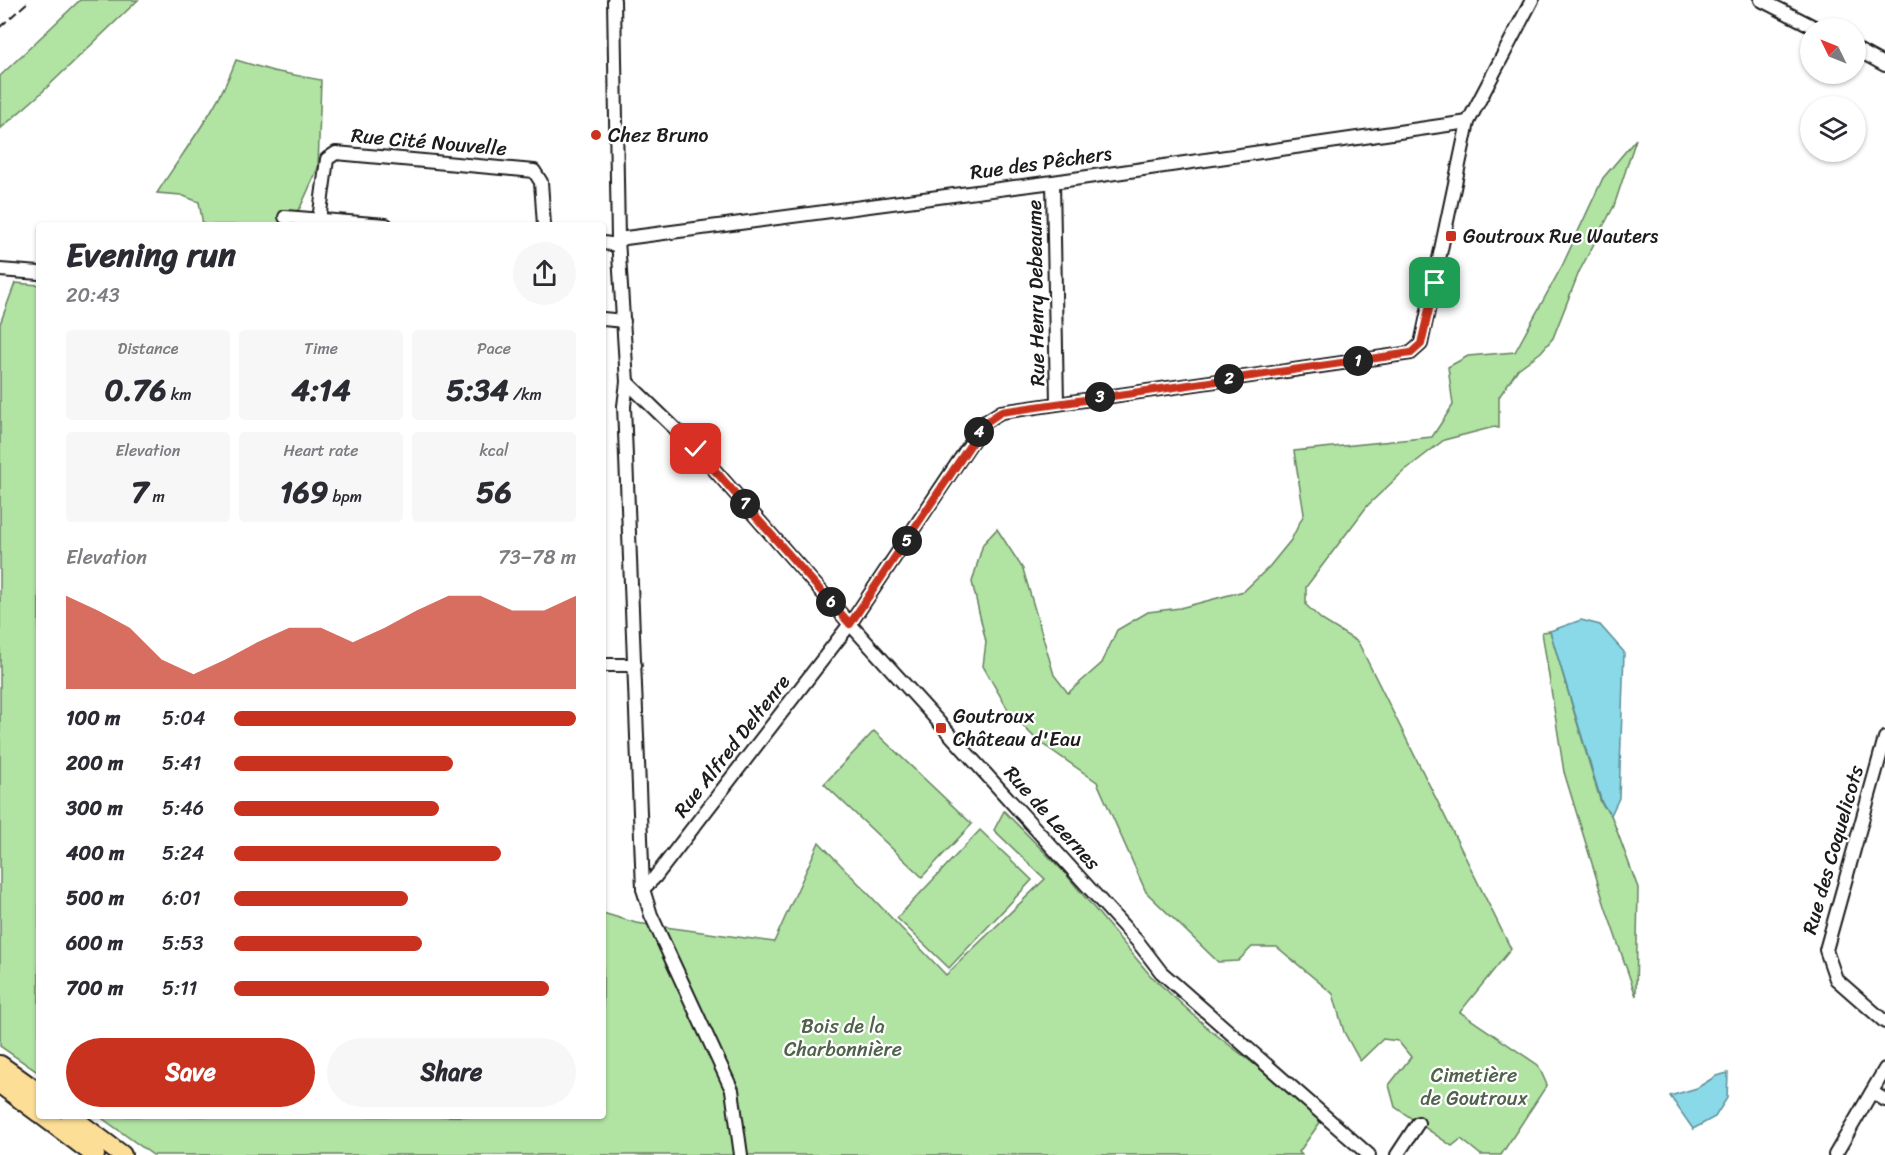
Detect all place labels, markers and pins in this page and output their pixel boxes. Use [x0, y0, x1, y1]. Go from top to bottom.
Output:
place label: Chez Bruno [608, 118, 708, 153]
marker: Chez Bruno [589, 128, 603, 142]
place label: Goutroux Rue Wauters [1463, 219, 1659, 254]
marker: Goutroux Rue Wauters [1444, 229, 1458, 243]
pin [1409, 257, 1460, 308]
pin: 1 [1343, 346, 1373, 376]
pin: 2 [1214, 364, 1244, 394]
pin: 3 [1085, 382, 1115, 412]
pin: 4 [964, 417, 994, 447]
pin [670, 423, 721, 474]
pin: 7 [730, 489, 760, 519]
pin: 5 [892, 526, 922, 556]
pin: 6 [816, 587, 846, 617]
place label: Goutroux Château d'Eau [953, 699, 1081, 757]
marker: Goutroux Château d'Eau [934, 721, 948, 735]

